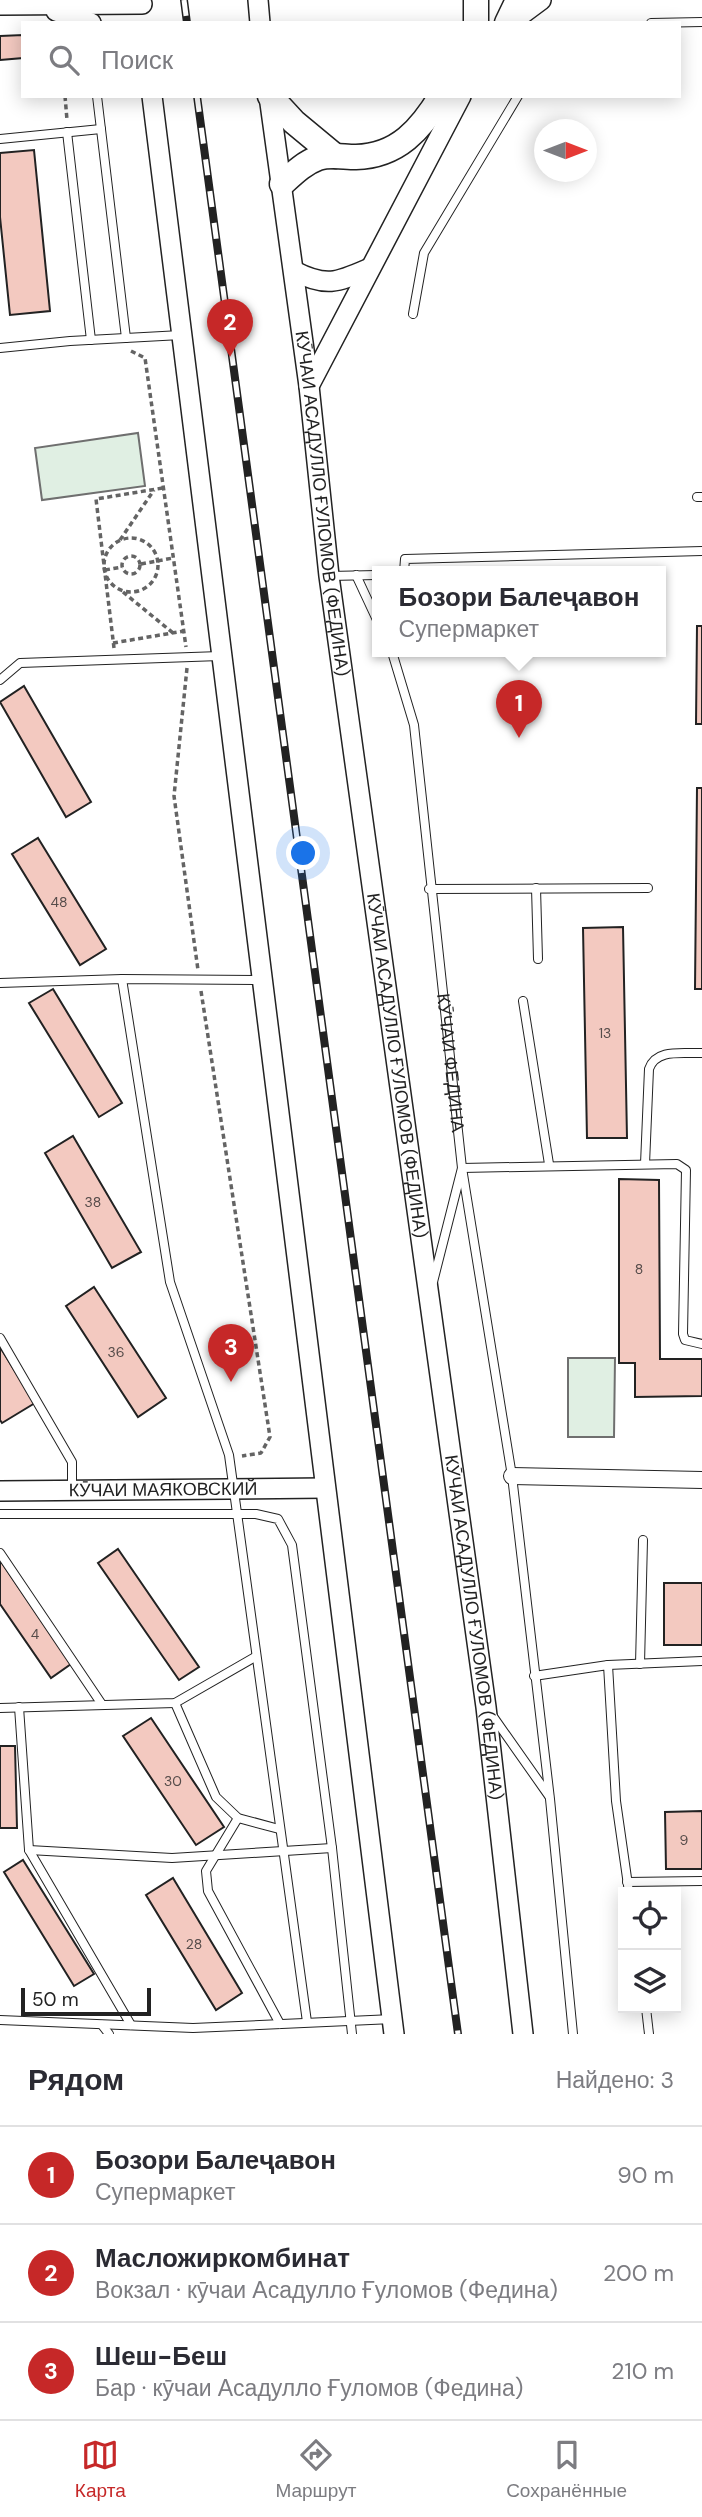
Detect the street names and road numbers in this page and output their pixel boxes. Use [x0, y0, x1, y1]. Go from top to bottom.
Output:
street label: КӮЧАИ АСАДУЛЛО ҒУЛОМОВ (ФЕДИНА) [290, 329, 355, 678]
street label: КӮЧАИ АСАДУЛЛО ҒУЛОМОВ (ФЕДИНА) [361, 892, 433, 1239]
street label: КӮЧАИ ФЕДИНА [431, 992, 470, 1133]
street label: КӮЧАИ АСАДУЛЛО ҒУЛОМОВ (ФЕДИНА) [439, 1453, 508, 1801]
street label: КӮЧАИ МАЯКОВСКИЙ [68, 1477, 258, 1502]

